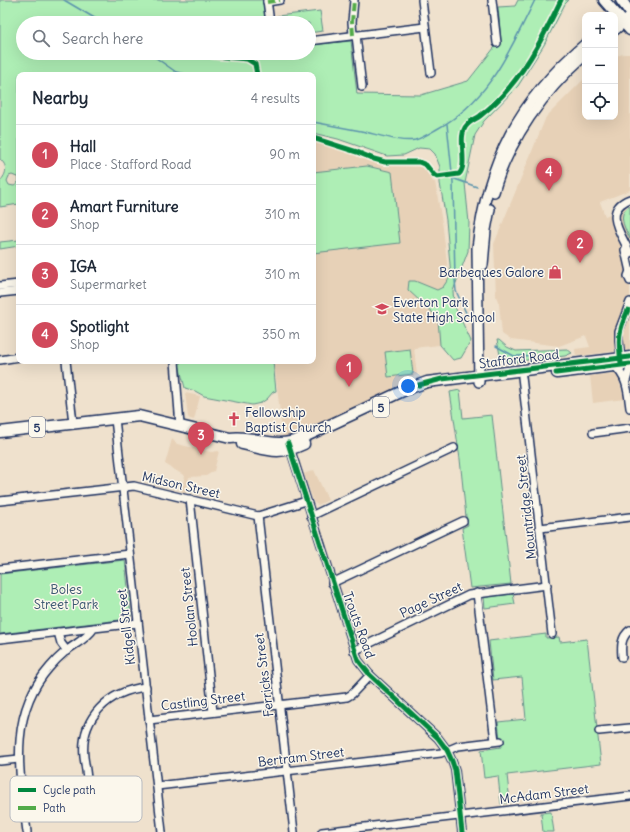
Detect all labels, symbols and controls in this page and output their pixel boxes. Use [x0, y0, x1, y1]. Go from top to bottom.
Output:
map controls [582, 12, 618, 120]
button: + [582, 12, 618, 48]
search box [16, 16, 316, 60]
icon: search [30, 27, 52, 49]
text: Search here [62, 29, 143, 48]
button: − [582, 48, 618, 84]
button: locate [582, 84, 618, 120]
text: Nearby [32, 87, 88, 109]
text: 4 results [251, 90, 300, 107]
text: Hall [70, 137, 96, 156]
text: 1 [42, 146, 48, 163]
text: 90 m [269, 146, 300, 163]
text: Place · Stafford Road [70, 156, 191, 173]
pin: 4 [536, 158, 562, 191]
text: Amart Furniture [70, 197, 179, 216]
text: 2 [41, 206, 49, 223]
text: 310 m [265, 206, 300, 223]
text: Shop [70, 216, 99, 233]
pin: 2 [567, 230, 593, 263]
text: IGA [70, 257, 97, 276]
place label: Barbeques Galore [439, 264, 544, 281]
shop icon: Barbeques Galore [547, 264, 563, 280]
text: 3 [41, 266, 49, 283]
text: 310 m [265, 266, 300, 283]
text: Supermarket [70, 276, 147, 293]
place label: Everton Park State High School [393, 294, 495, 326]
school or university icon: Everton Park State High School [374, 301, 390, 317]
text: Spotlight [70, 317, 129, 336]
text: 4 [41, 326, 49, 343]
text: 350 m [262, 326, 300, 343]
text: Shop [70, 336, 99, 353]
street label: Stafford Road [478, 346, 561, 372]
pin: 1 [336, 354, 362, 387]
your location [398, 376, 418, 396]
road number: 5 [373, 397, 389, 417]
place label: Fellowship Baptist Church [245, 404, 332, 436]
church icon: Fellowship Baptist Church [226, 411, 242, 427]
road number: 5 [29, 417, 45, 437]
pin: 3 [188, 422, 214, 455]
street label: Mountridge Street [512, 453, 540, 560]
street label: Midson Street [140, 468, 222, 502]
street label: Hoolan Street [176, 566, 202, 647]
street label: Page Street [397, 578, 465, 622]
park label: Boles Street Park [34, 581, 99, 613]
street label: Kidgell Street [113, 587, 139, 666]
street label: Trouts Road [339, 589, 379, 661]
street label: Ferricks Street [250, 632, 278, 718]
street label: Castling Street [160, 687, 247, 715]
street label: Bertram Street [257, 743, 346, 771]
legend [10, 776, 142, 822]
street label: McAdam Street [498, 780, 590, 808]
text: Cycle path [43, 783, 96, 797]
text: Path [43, 801, 66, 815]

